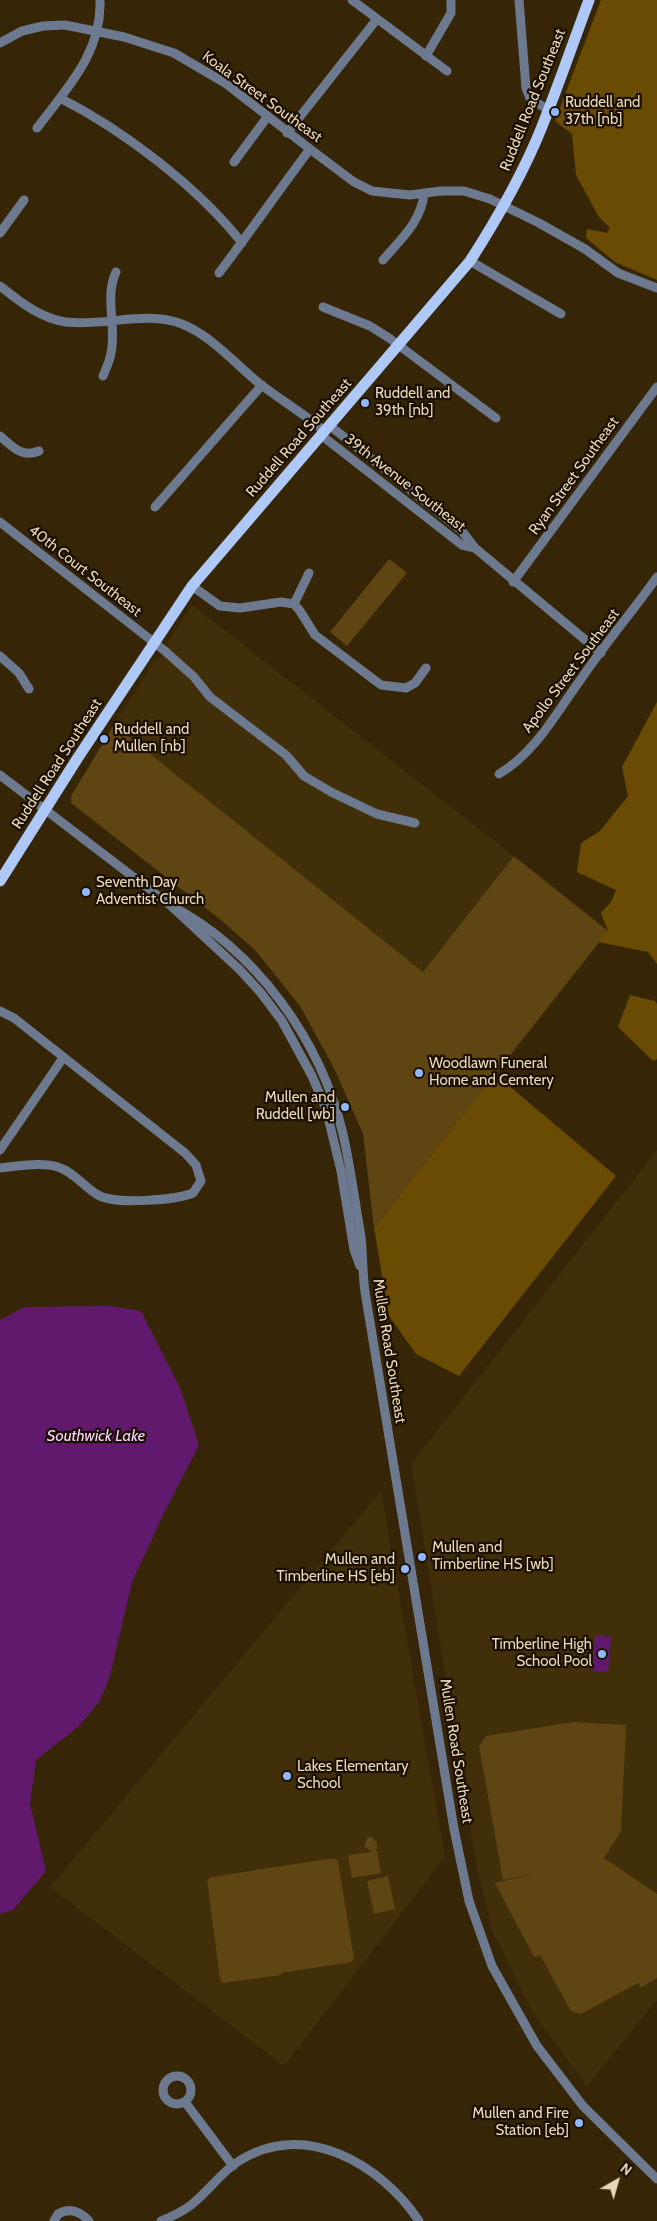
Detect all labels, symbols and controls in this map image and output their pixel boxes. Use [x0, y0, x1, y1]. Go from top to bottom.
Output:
street label: Ruddell Road Southeast [496, 26, 570, 174]
street label: Koala Street Southeast [199, 47, 325, 147]
place label: Ruddell and 37th [nb] [565, 94, 640, 129]
marker: Ruddell and 37th [nb] [549, 106, 561, 118]
street label: Ruddell Road Southeast [242, 375, 356, 501]
place label: Ruddell and 39th [nb] [375, 385, 450, 420]
marker: Ruddell and 39th [nb] [359, 397, 371, 409]
street label: Ryan Street Southeast [525, 413, 623, 539]
street label: 39th Avenue Southeast [341, 430, 469, 536]
street label: 40th Court Southeast [25, 521, 145, 621]
street label: Apollo Street Southeast [518, 605, 624, 737]
street label: Ruddell Road Southeast [8, 696, 106, 832]
place label: Ruddell and Mullen [nb] [114, 721, 189, 756]
marker: Ruddell and Mullen [nb] [98, 733, 110, 745]
place label: Seventh Day Adventist Church [96, 874, 204, 909]
marker: Seventh Day Adventist Church [80, 886, 92, 898]
place label: Woodlawn Funeral Home and Cemtery [429, 1055, 554, 1090]
marker: Woodlawn Funeral Home and Cemtery [413, 1067, 425, 1079]
place label: Mullen and Ruddell [wb] [256, 1089, 335, 1124]
marker: Mullen and Ruddell [wb] [339, 1101, 351, 1113]
street label: Mullen Road Southeast [369, 1277, 409, 1425]
water label: Southwick Lake [47, 1426, 145, 1446]
place label: Mullen and Timberline HS [wb] [432, 1539, 554, 1574]
place label: Mullen and Timberline HS [eb] [277, 1551, 395, 1586]
marker: Mullen and Timberline HS [wb] [416, 1551, 428, 1563]
marker: Mullen and Timberline HS [eb] [399, 1563, 411, 1575]
place label: Timberline High School Pool [492, 1636, 592, 1671]
marker: Timberline High School Pool [596, 1648, 608, 1660]
street label: Mullen Road Southeast [436, 1677, 476, 1825]
place label: Lakes Elementary School [297, 1758, 408, 1793]
marker: Lakes Elementary School [281, 1770, 293, 1782]
place label: Mullen and Fire Station [eb] [472, 2105, 569, 2140]
marker: Mullen and Fire Station [eb] [573, 2117, 585, 2129]
north arrow [592, 2156, 642, 2206]
text: N [617, 2159, 636, 2179]

